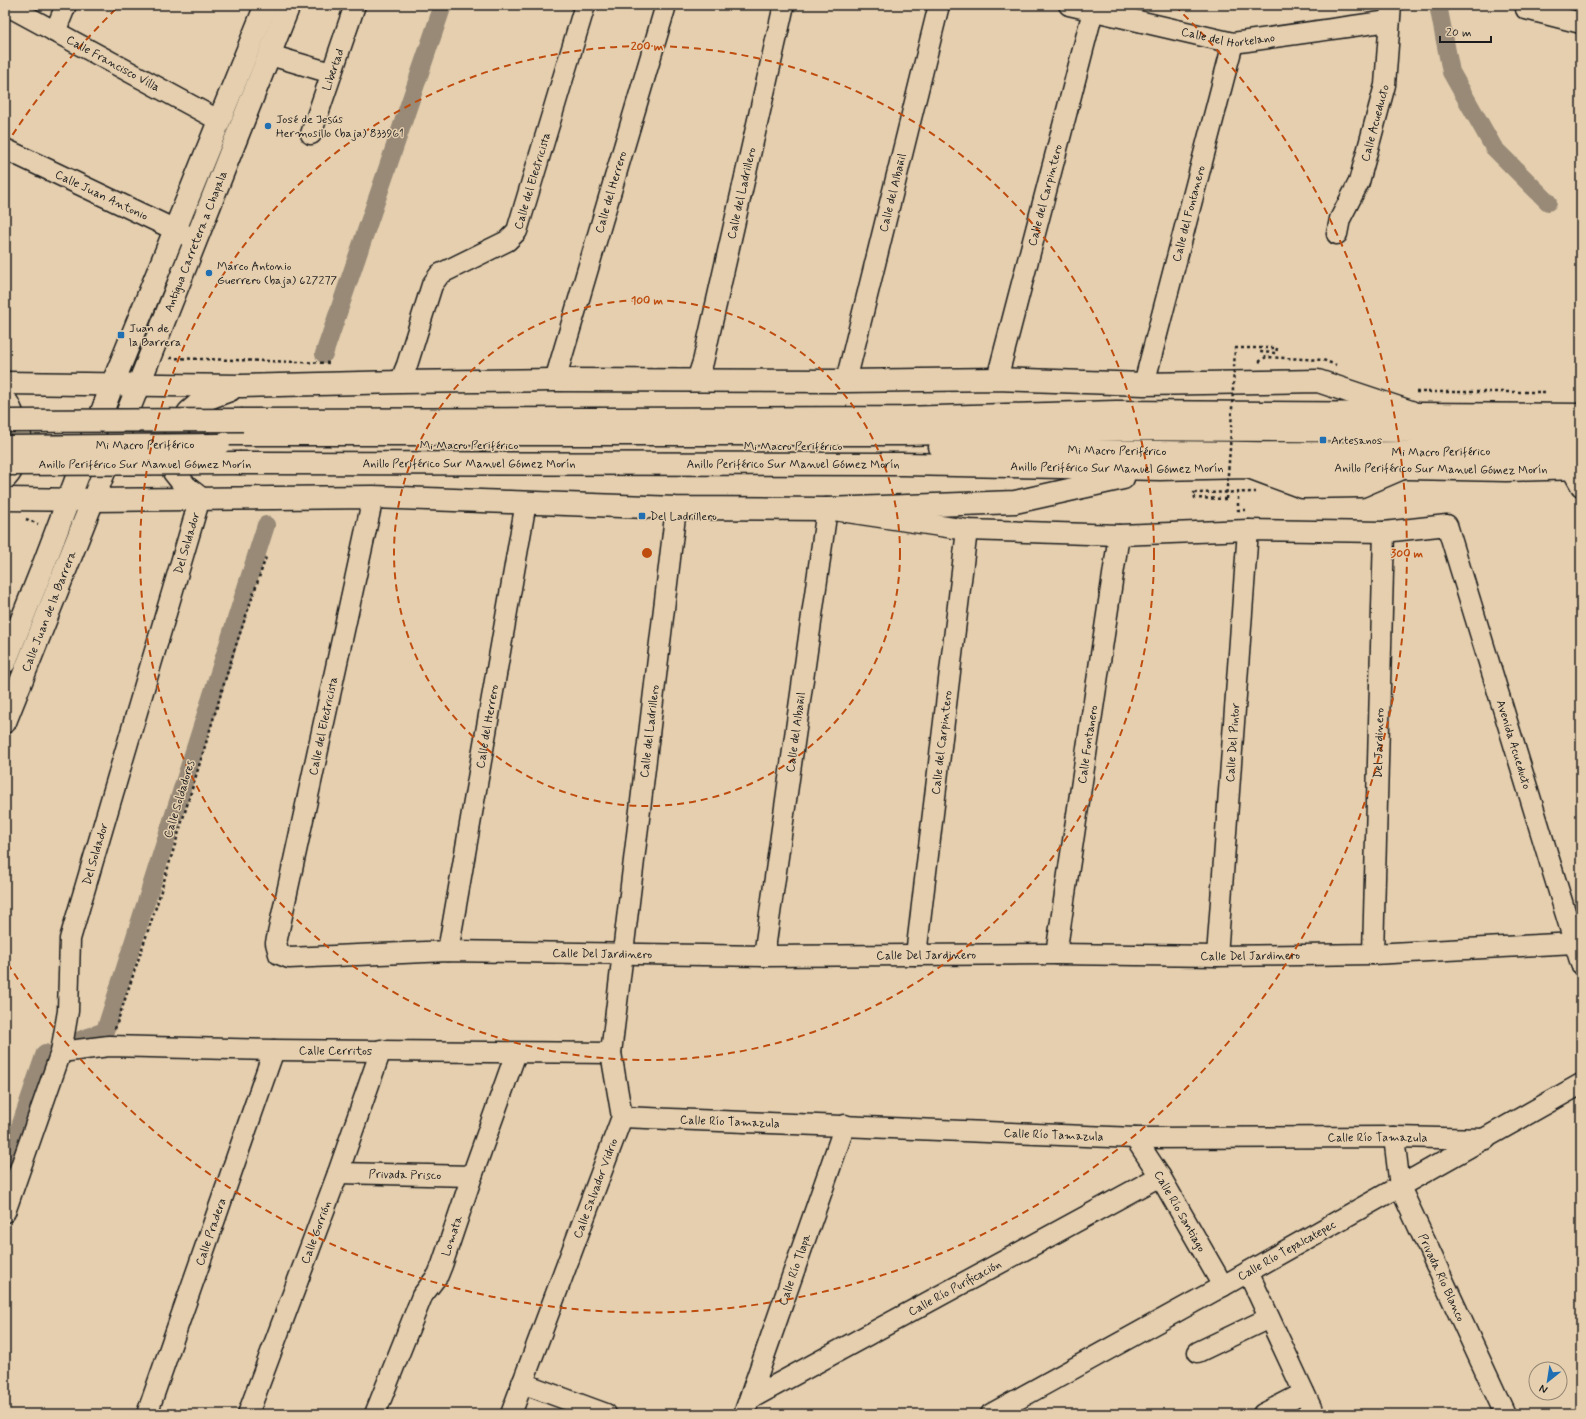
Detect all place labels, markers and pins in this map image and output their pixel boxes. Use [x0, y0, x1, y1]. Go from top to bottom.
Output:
place label: José de Jesús Hermosillo (baja) 833961 [276, 112, 404, 142]
marker: José de Jesús Hermosillo (baja) 833961 [263, 121, 273, 131]
place label: Marco Antonio Guerrero (baja) 627277 [217, 259, 337, 289]
marker: Marco Antonio Guerrero (baja) 627277 [204, 268, 214, 278]
place label: Juan de la Barrera [129, 321, 181, 351]
marker: Juan de la Barrera [116, 330, 126, 340]
place label: Artesanos [1331, 433, 1382, 449]
marker: Artesanos [1318, 435, 1328, 445]
place label: Del Ladrillero [650, 509, 717, 525]
marker: Del Ladrillero [637, 511, 647, 521]
centre of rings [640, 546, 654, 560]

